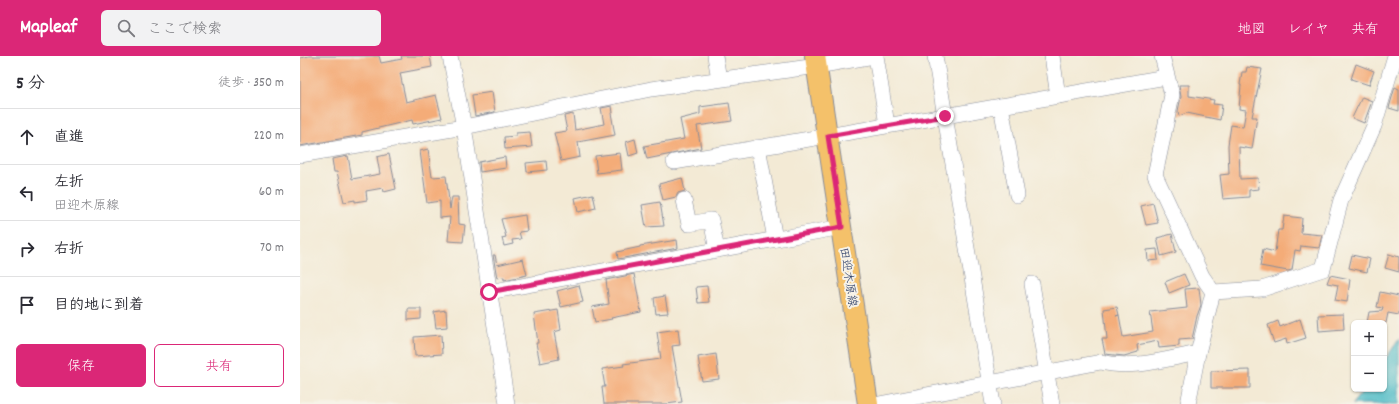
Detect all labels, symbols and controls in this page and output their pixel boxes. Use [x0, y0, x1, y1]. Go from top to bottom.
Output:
search box [101, 10, 381, 46]
text: Mapleaf [20, 15, 77, 42]
icon: search [115, 17, 137, 39]
text: ここで検索 [147, 19, 222, 41]
text: 地図 [1238, 20, 1266, 40]
text: レイヤ [1288, 20, 1329, 40]
text: 共有 [1351, 20, 1379, 40]
text: 5 分 [16, 73, 45, 97]
text: 徒歩 · 350 m [218, 74, 284, 93]
route end [936, 107, 954, 125]
icon: ahead [16, 126, 38, 148]
text: 直進 [54, 127, 84, 149]
text: 220 m [254, 127, 284, 146]
text: 左折 [54, 172, 84, 194]
icon: left [16, 182, 38, 204]
text: 60 m [259, 183, 284, 202]
text: 田迎木原線 [54, 197, 119, 216]
icon: right [16, 238, 38, 260]
text: 右折 [54, 239, 84, 261]
text: 70 m [260, 239, 284, 258]
street label: 田迎木原線 [834, 246, 861, 308]
route start [480, 283, 498, 301]
icon: arrive [16, 294, 38, 316]
text: 目的地に到着 [54, 295, 144, 317]
map controls [1351, 320, 1387, 392]
button: + [1351, 320, 1387, 356]
button: 保存 [16, 344, 146, 387]
button: 共有 [154, 344, 284, 387]
button: − [1351, 356, 1387, 392]

